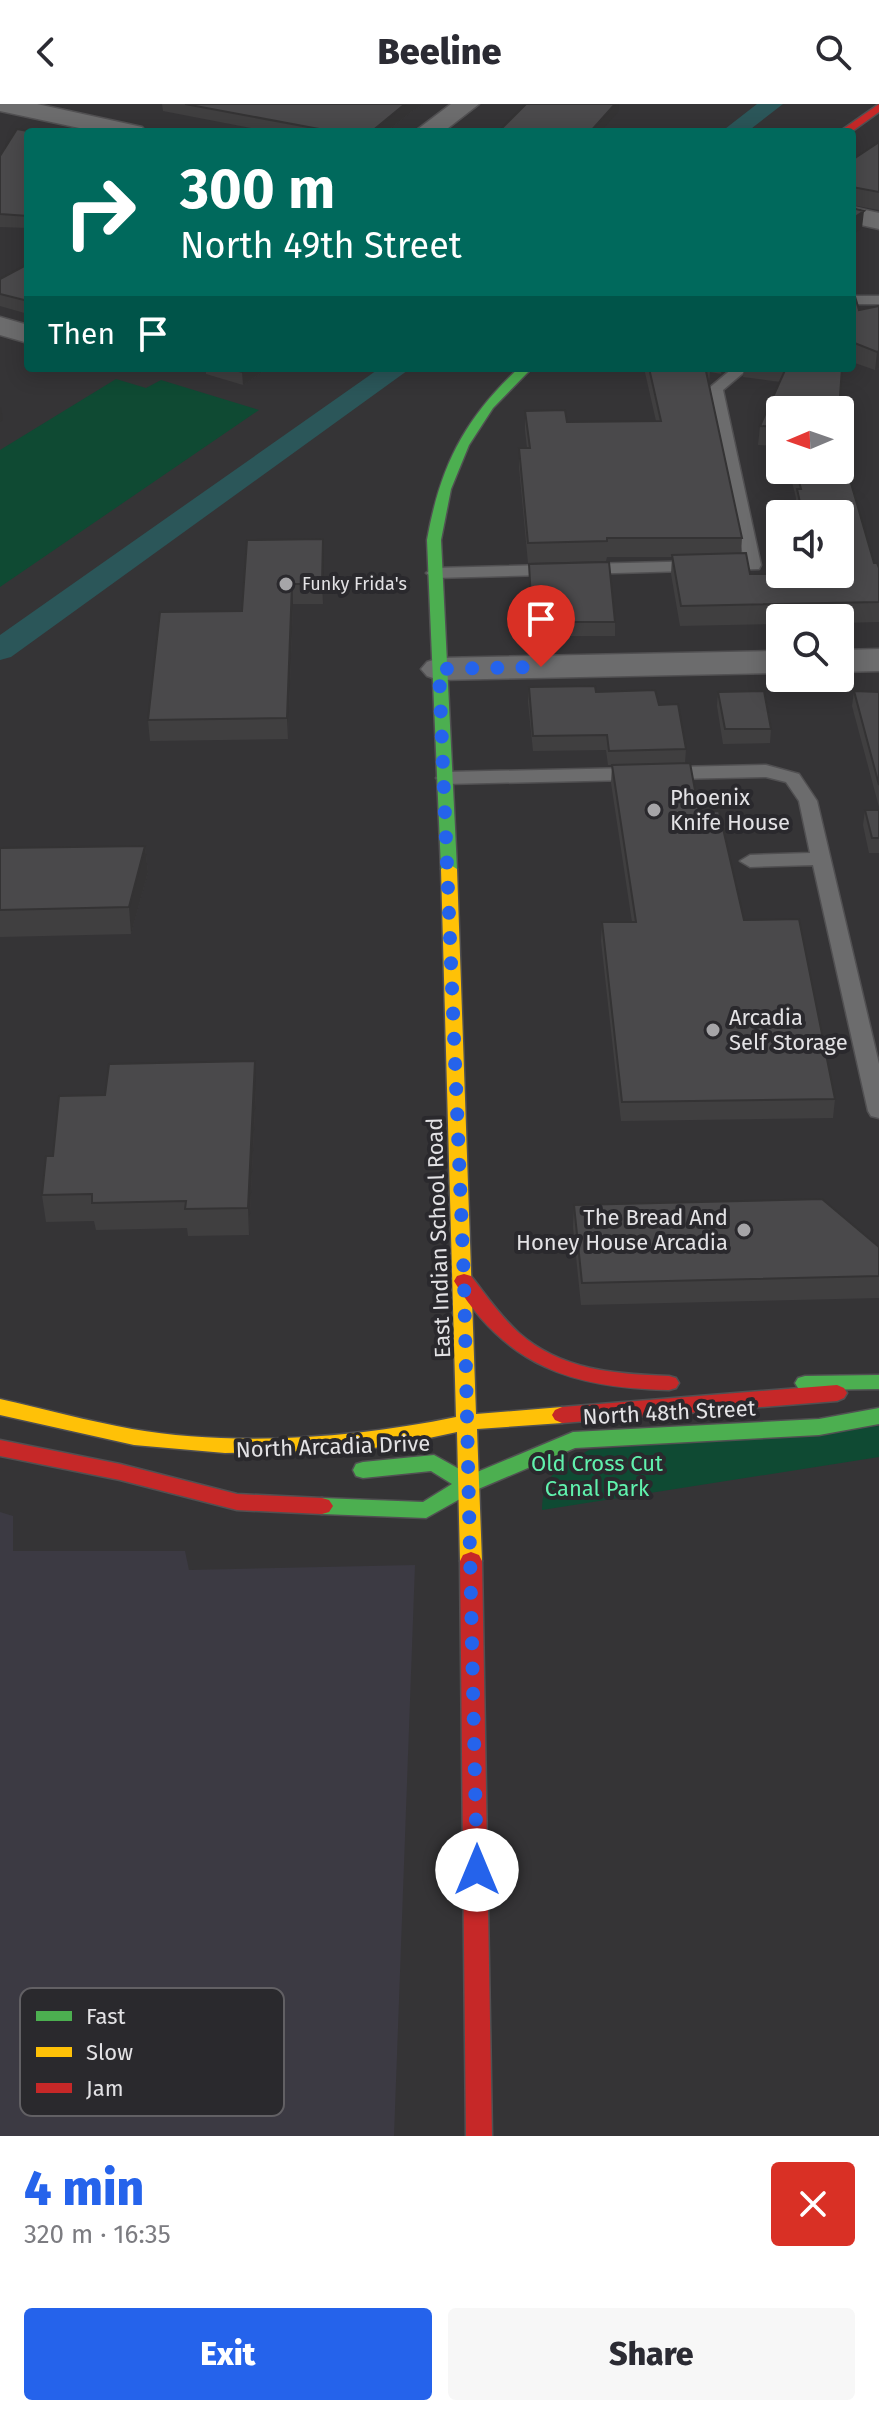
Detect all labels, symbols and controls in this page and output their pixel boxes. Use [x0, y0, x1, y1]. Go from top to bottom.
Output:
icon: back [24, 30, 68, 74]
text: Beeline [378, 30, 501, 74]
icon: search [811, 30, 855, 74]
text: 300 m [180, 156, 335, 223]
icon: right [48, 160, 152, 264]
text: North 49th Street [180, 224, 462, 268]
icon: arrive [131, 312, 175, 356]
text: Then [48, 316, 115, 352]
north arrow [766, 396, 854, 484]
map controls [766, 396, 854, 692]
button: sound [766, 500, 854, 588]
place label: Funky Frida's [302, 573, 407, 595]
marker: Funky Frida's [277, 575, 295, 593]
pin [507, 585, 575, 667]
icon: arrive [519, 597, 563, 641]
button: search [766, 604, 854, 692]
place label: Phoenix Knife House [670, 784, 790, 836]
marker: Phoenix Knife House [645, 801, 663, 819]
place label: Arcadia Self Storage [729, 1004, 848, 1056]
marker: Arcadia Self Storage [704, 1021, 722, 1039]
street label: East Indian School Road [421, 1117, 456, 1359]
place label: The Bread And Honey House Arcadia [516, 1204, 728, 1256]
marker: The Bread And Honey House Arcadia [735, 1221, 753, 1239]
street label: North 48th Street [582, 1394, 756, 1431]
street label: North Arcadia Drive [235, 1430, 431, 1463]
park label: Old Cross Cut Canal Park [531, 1450, 663, 1502]
position arrow [435, 1828, 519, 1912]
legend [20, 1988, 284, 2116]
text: Fast [86, 2003, 126, 2030]
text: Slow [86, 2039, 133, 2066]
text: Jam [86, 2075, 124, 2102]
text: 4 min [24, 2160, 144, 2218]
button: close [771, 2162, 855, 2246]
text: 320 m · 16:35 [24, 2219, 171, 2250]
button: Exit [24, 2308, 432, 2400]
button: Share [448, 2308, 855, 2400]

